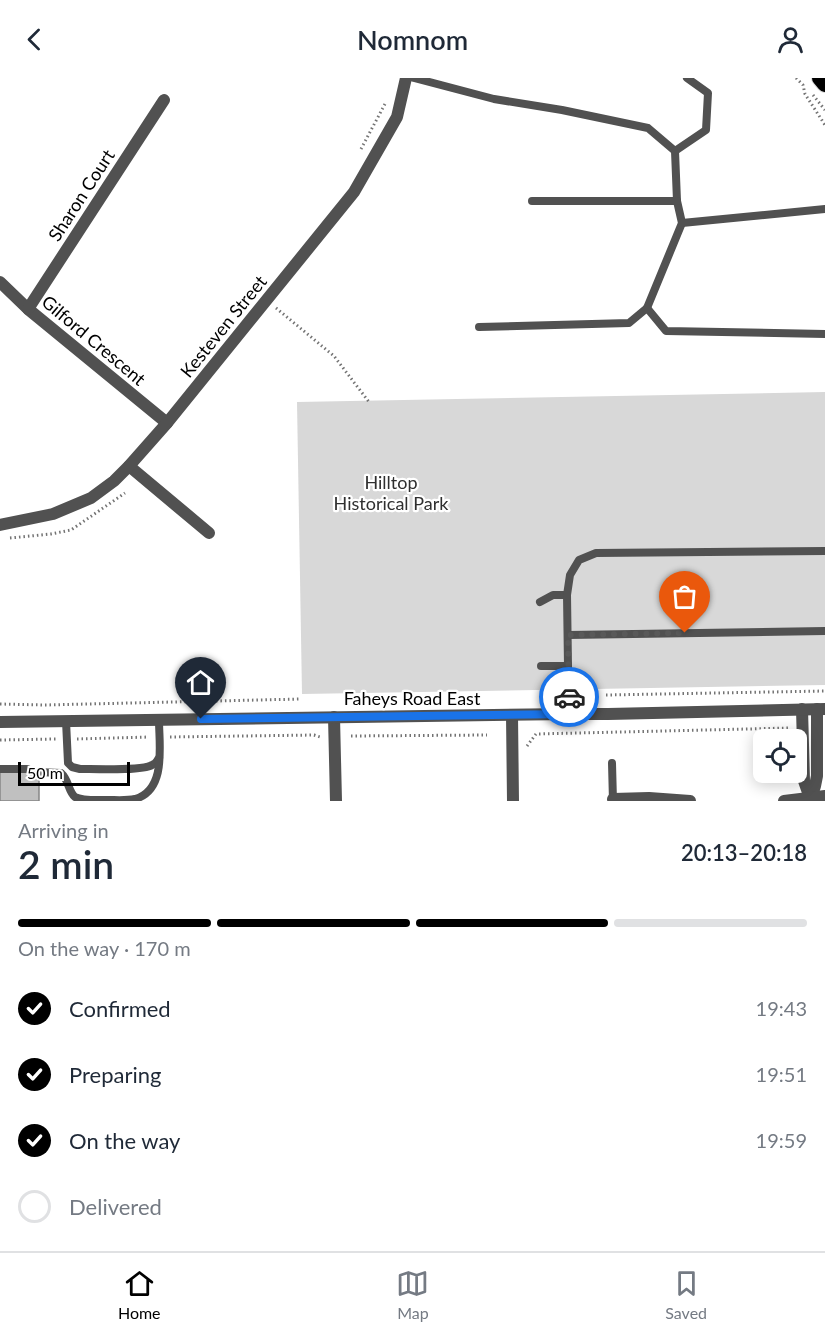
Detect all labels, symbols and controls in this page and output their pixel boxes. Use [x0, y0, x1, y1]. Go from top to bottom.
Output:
icon: back [18, 23, 51, 56]
text: Nomnom [357, 23, 468, 56]
icon: person [774, 23, 807, 56]
street label: Sharon Court [43, 145, 119, 245]
street label: Kesteven Street [175, 270, 271, 381]
street label: Gilford Crescent [38, 290, 151, 390]
park label: Hilltop Historical Park [334, 471, 449, 514]
pin [659, 571, 710, 633]
icon: bag [668, 580, 701, 613]
pin [175, 657, 226, 719]
icon: home [184, 666, 217, 699]
courier [539, 667, 599, 727]
icon: car [553, 681, 586, 714]
street label: Faheys Road East [344, 687, 481, 709]
map controls [753, 729, 807, 783]
button: locate [753, 729, 807, 783]
scale bar [18, 759, 130, 786]
text: 50 m [27, 763, 63, 782]
text: Arriving in [18, 818, 109, 842]
text: 20:13–20:18 [681, 839, 807, 866]
text: 2 min [18, 841, 114, 887]
text: On the way · 170 m [18, 936, 191, 960]
icon: check [18, 992, 51, 1025]
text: Confirmed [69, 995, 171, 1022]
text: 19:43 [756, 996, 807, 1020]
icon: check [18, 1058, 51, 1091]
text: Preparing [69, 1061, 161, 1088]
text: 19:51 [756, 1062, 807, 1086]
icon: check [18, 1124, 51, 1157]
text: On the way [69, 1127, 180, 1154]
text: 19:59 [756, 1128, 807, 1152]
text: Delivered [69, 1193, 162, 1220]
tab: Home [118, 1267, 161, 1322]
tab: Map [396, 1267, 429, 1322]
tab: Saved [665, 1267, 707, 1322]

